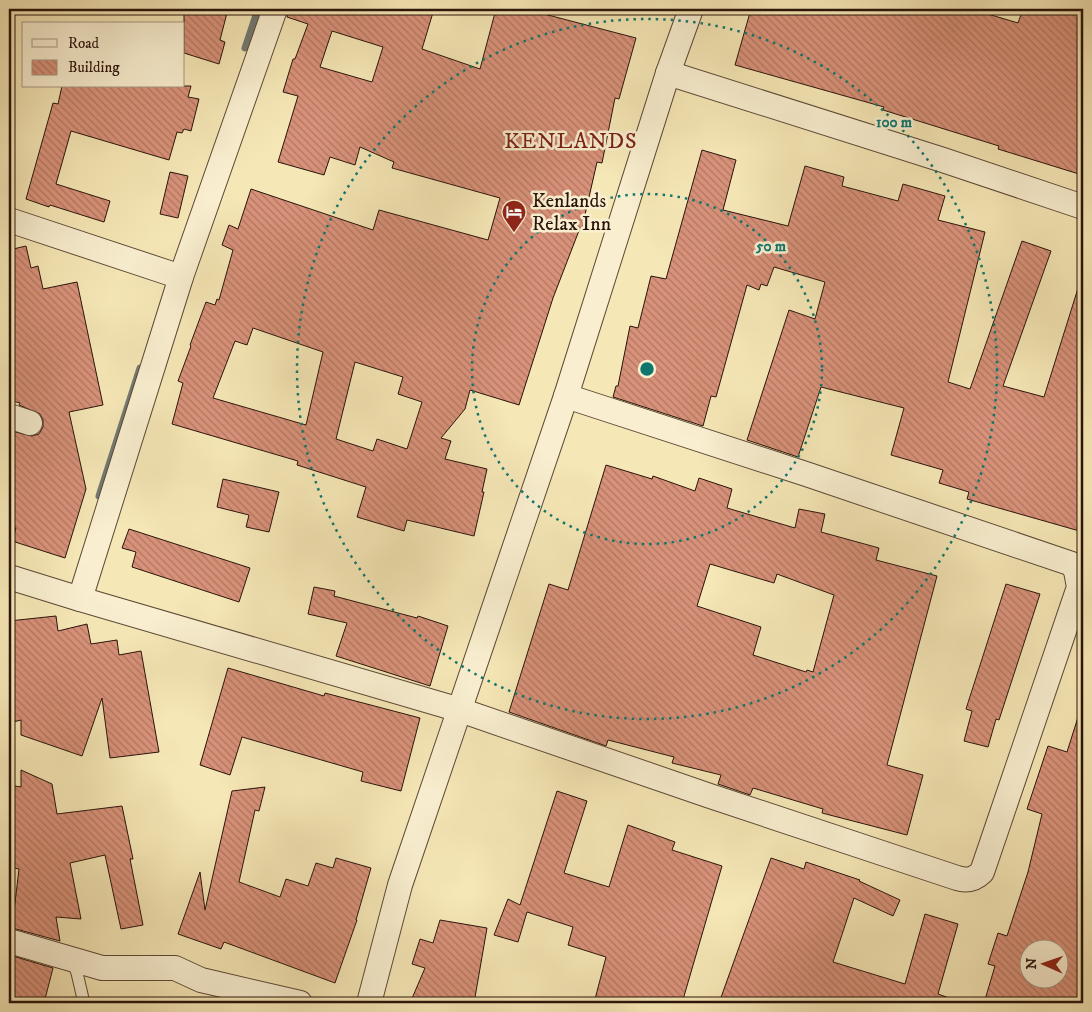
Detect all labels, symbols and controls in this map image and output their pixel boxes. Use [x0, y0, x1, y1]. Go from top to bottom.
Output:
legend [22, 22, 185, 88]
text: Road [68, 34, 100, 53]
text: Building [68, 58, 120, 77]
text: 100 m [876, 113, 913, 132]
district label: KENLANDS [504, 128, 638, 155]
place label: Kenlands Relax Inn [532, 189, 612, 237]
hotel icon: Kenlands Relax Inn [501, 199, 527, 233]
text: 50 m [755, 237, 787, 256]
centre of rings [638, 360, 656, 378]
north arrow [1020, 940, 1070, 990]
text: N [1023, 957, 1041, 970]

